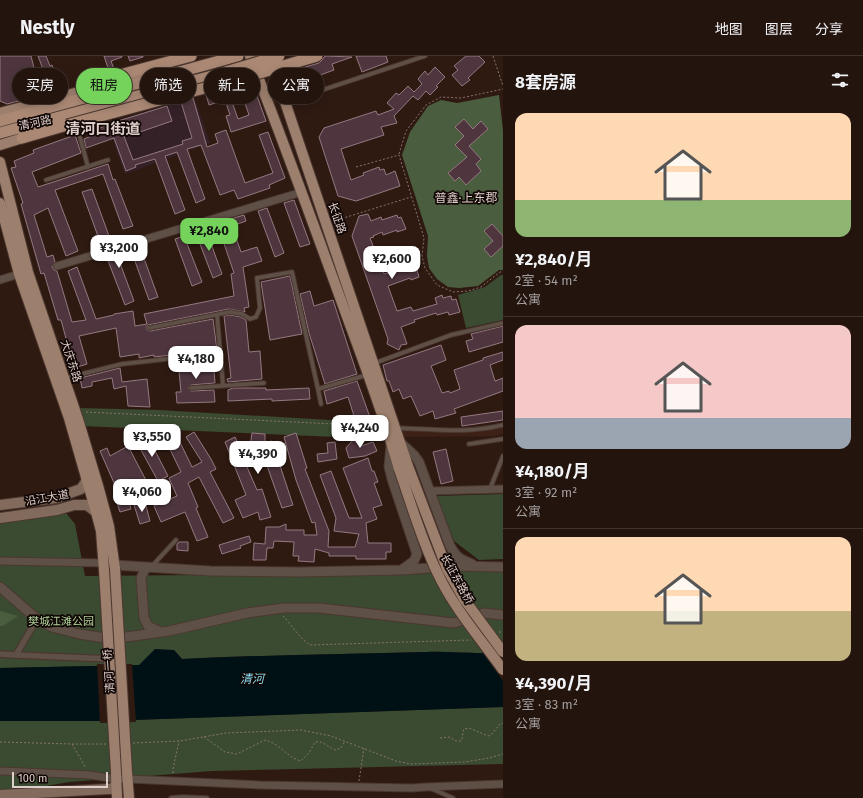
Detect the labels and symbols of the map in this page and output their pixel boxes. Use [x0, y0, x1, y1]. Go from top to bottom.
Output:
street label: 清河路 [17, 113, 53, 133]
district label: 清河口街道 [65, 120, 141, 138]
district label: 普鑫·上东郡 [435, 191, 497, 205]
street label: 长征路 [325, 200, 349, 236]
pin: ¥2,840 [176, 218, 242, 252]
pin: ¥3,200 [86, 235, 152, 269]
pin: ¥2,600 [359, 246, 425, 280]
street label: 大庆东路 [58, 338, 84, 384]
pin: ¥4,180 [163, 346, 229, 380]
pin: ¥4,240 [327, 415, 393, 449]
pin: ¥3,550 [119, 424, 185, 458]
pin: ¥4,390 [225, 441, 291, 475]
pin: ¥4,060 [109, 479, 175, 513]
street label: 沿江大道 [24, 488, 70, 508]
street label: 长征东路桥 [438, 552, 476, 606]
park label: 樊城江滩公园 [28, 615, 94, 628]
street label: 清河一桥 [101, 649, 117, 693]
water label: 清河 [240, 672, 266, 686]
scale bar [12, 770, 108, 789]

